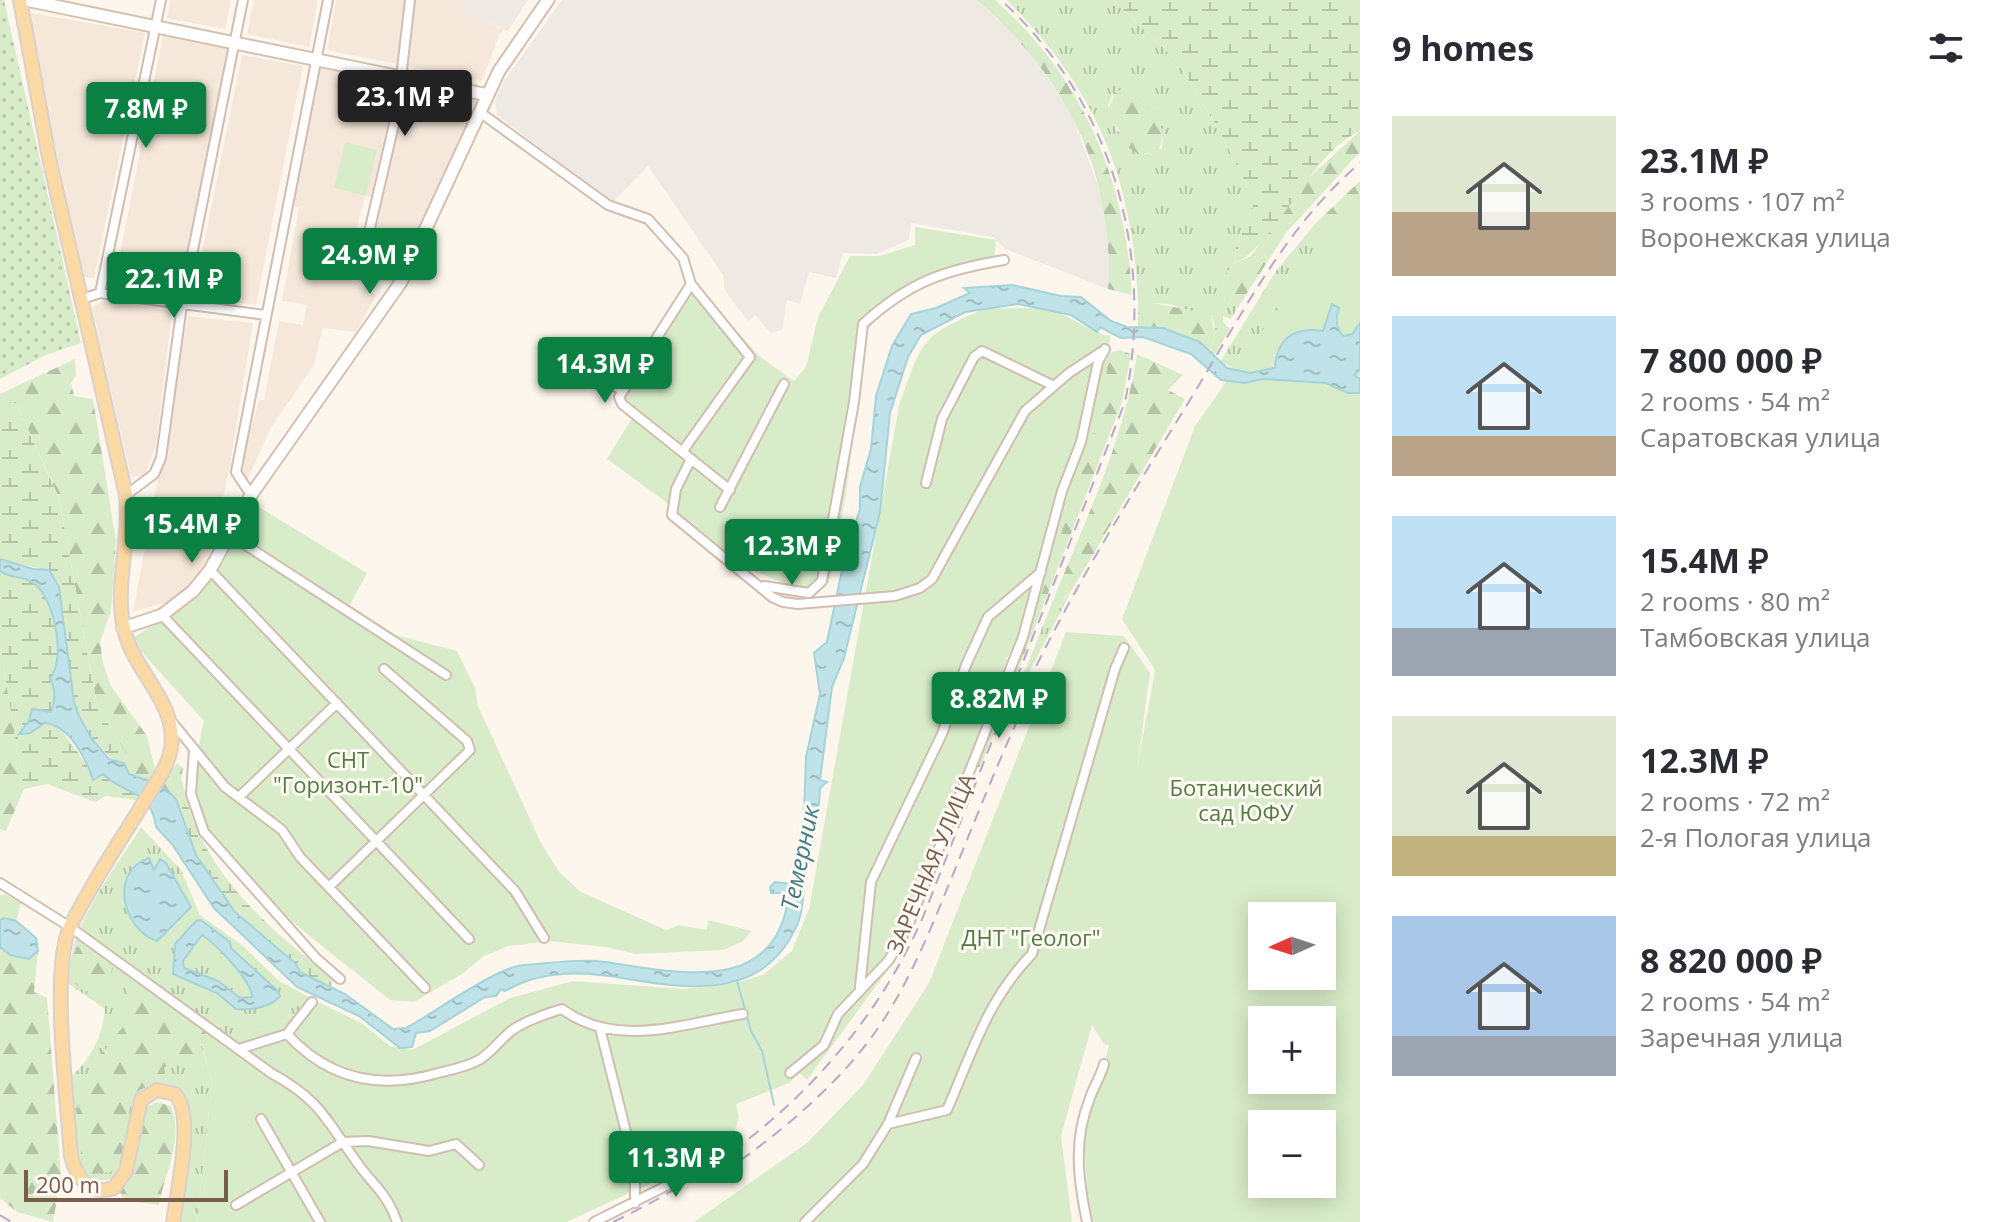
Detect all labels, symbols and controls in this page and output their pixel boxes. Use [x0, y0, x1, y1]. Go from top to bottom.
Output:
text: 9 homes [1392, 25, 1534, 71]
icon: filters [1924, 26, 1968, 70]
pin: 23.1M ₽ [331, 70, 479, 138]
text: 23.1M ₽ [356, 78, 454, 114]
pin: 7.8M ₽ [81, 82, 211, 150]
text: 7.8M ₽ [104, 90, 188, 126]
text: 23.1M ₽ [1640, 137, 1769, 183]
icon: home [1456, 148, 1552, 244]
text: 3 rooms · 107 m² [1640, 183, 1845, 219]
text: Воронежская улица [1640, 219, 1891, 255]
pin: 24.9M ₽ [296, 228, 444, 296]
text: 24.9M ₽ [321, 236, 419, 272]
pin: 22.1M ₽ [100, 252, 248, 320]
text: 22.1M ₽ [125, 260, 223, 296]
pin: 14.3M ₽ [531, 337, 679, 405]
text: 7 800 000 ₽ [1640, 337, 1822, 383]
text: 14.3M ₽ [556, 345, 654, 381]
icon: home [1456, 348, 1552, 444]
text: 2 rooms · 54 m² [1640, 383, 1830, 419]
text: Саратовская улица [1640, 419, 1881, 455]
pin: 15.4M ₽ [118, 497, 266, 565]
text: 15.4M ₽ [143, 505, 241, 541]
pin: 12.3M ₽ [718, 519, 866, 587]
text: 12.3M ₽ [743, 527, 841, 563]
text: 15.4M ₽ [1640, 537, 1769, 583]
icon: home [1456, 548, 1552, 644]
text: 2 rooms · 80 m² [1640, 583, 1830, 619]
text: Тамбовская улица [1640, 619, 1871, 655]
pin: 8.82M ₽ [925, 672, 1073, 740]
text: 8.82M ₽ [950, 680, 1048, 716]
text: 12.3M ₽ [1640, 737, 1769, 783]
park label: СНТ "Горизонт-10" [273, 744, 423, 799]
icon: home [1456, 748, 1552, 844]
street label: ЗАРЕЧНАЯ УЛИЦА [878, 768, 982, 958]
park label: Ботанический сад ЮФУ [1170, 772, 1322, 827]
text: 2 rooms · 72 m² [1640, 783, 1830, 819]
water label: Темерник [772, 801, 826, 913]
text: 2-я Пологая улица [1640, 819, 1871, 855]
north arrow [1248, 902, 1336, 990]
map controls [1248, 902, 1336, 1198]
park label: ДНТ "Геолог" [962, 922, 1100, 952]
text: 8 820 000 ₽ [1640, 937, 1822, 983]
icon: home [1456, 948, 1552, 1044]
text: 2 rooms · 54 m² [1640, 983, 1830, 1019]
button: + [1248, 1006, 1336, 1094]
text: Заречная улица [1640, 1019, 1843, 1055]
button: − [1248, 1110, 1336, 1198]
pin: 11.3M ₽ [602, 1131, 750, 1199]
text: 11.3M ₽ [627, 1139, 725, 1175]
scale bar [24, 1166, 228, 1202]
text: 200 m [36, 1169, 100, 1199]

